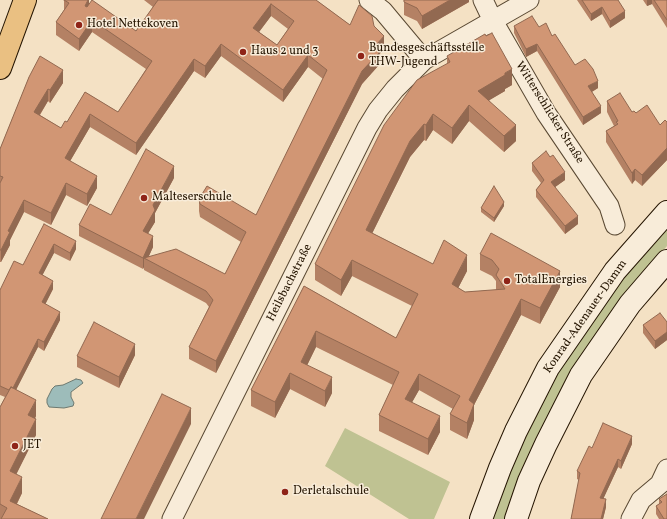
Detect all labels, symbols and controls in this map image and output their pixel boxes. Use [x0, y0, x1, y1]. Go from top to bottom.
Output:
place label: Hotel Nettekoven [87, 18, 178, 32]
marker: Hotel Nettekoven [74, 20, 84, 30]
place label: Bundesgeschäftsstelle THW-Jugend [369, 42, 484, 70]
place label: Haus 2 und 3 [251, 45, 318, 59]
marker: Haus 2 und 3 [238, 47, 248, 57]
marker: Bundesgeschäftsstelle THW-Jugend [356, 51, 366, 61]
street label: Witterschlicker Straße [512, 59, 586, 167]
place label: Malteserschule [152, 191, 232, 205]
marker: Malteserschule [139, 193, 149, 203]
street label: Heilsbachstraße [264, 242, 316, 324]
street label: Konrad-Adenauer-Damm [541, 257, 631, 377]
place label: TotalEnergies [515, 274, 587, 288]
marker: TotalEnergies [502, 276, 512, 286]
place label: JET [23, 439, 41, 453]
marker: JET [10, 441, 20, 451]
place label: Derletalschule [293, 485, 369, 499]
marker: Derletalschule [280, 487, 290, 497]

